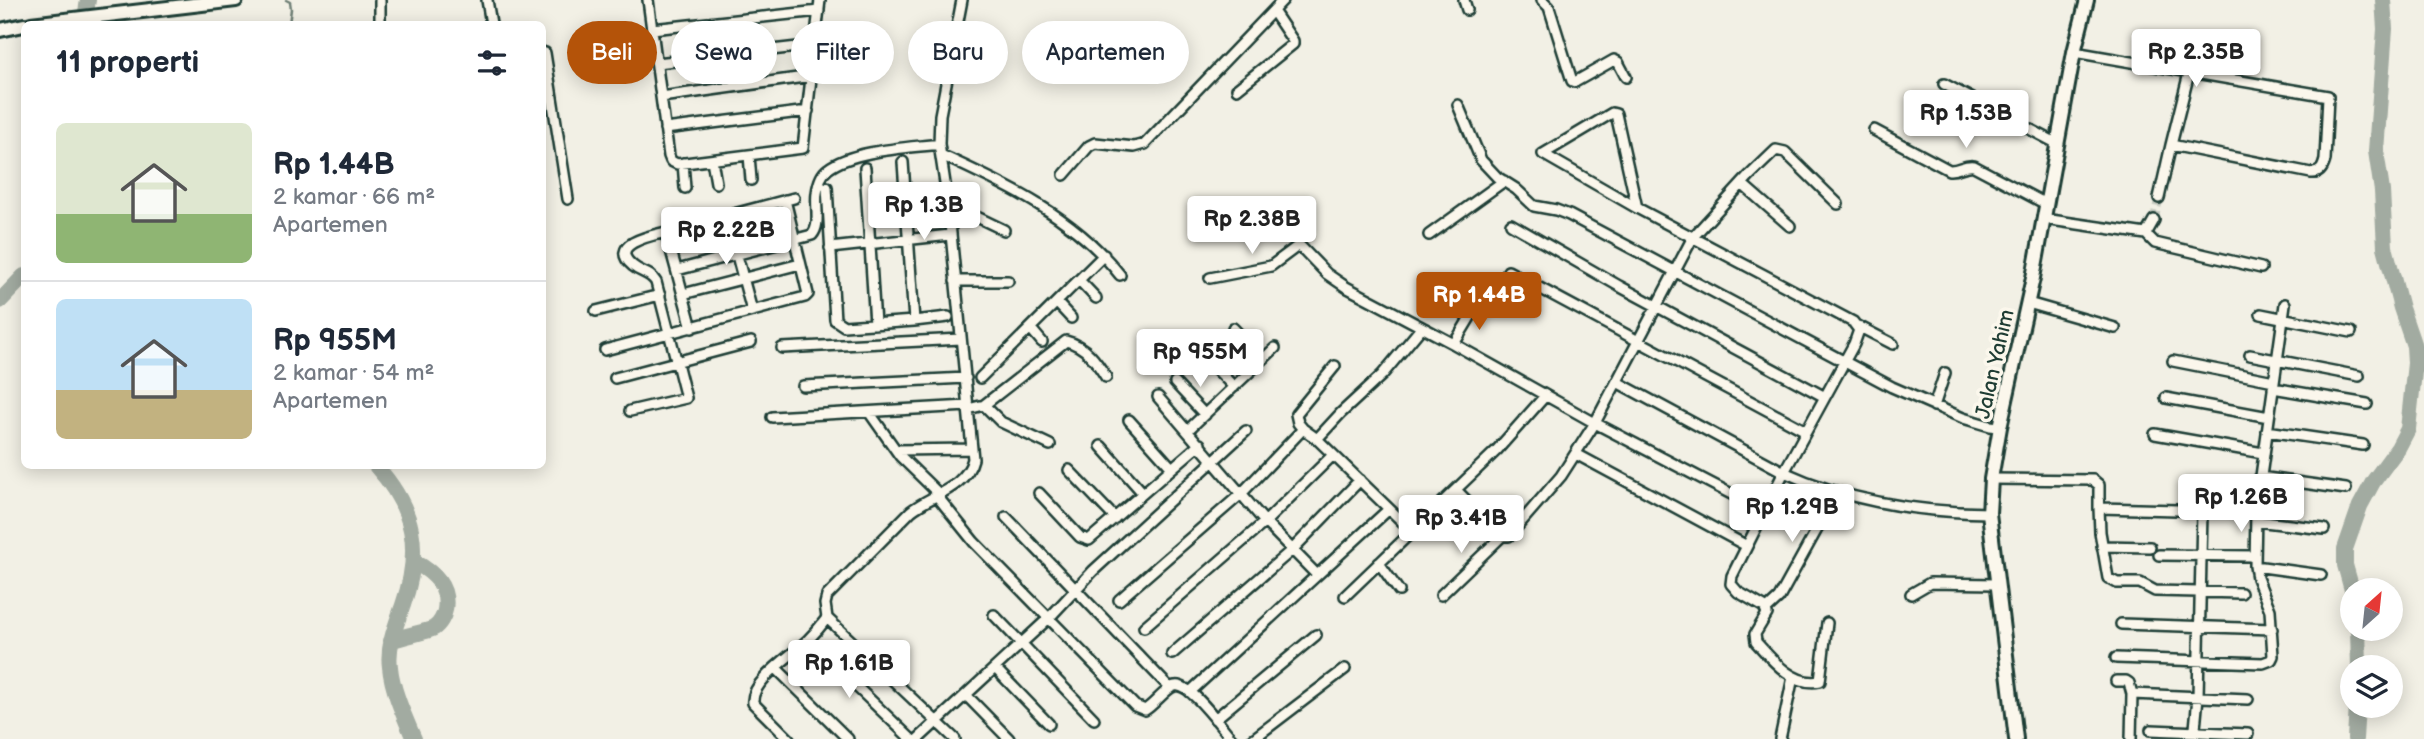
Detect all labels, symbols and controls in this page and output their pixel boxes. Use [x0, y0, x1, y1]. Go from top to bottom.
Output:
chip: Beli [567, 21, 657, 84]
chip: Sewa [671, 21, 777, 84]
chip: Filter [791, 21, 894, 84]
chip: Baru [908, 21, 1008, 84]
chip: Apartemen [1022, 21, 1189, 84]
pin: Rp 2.35B [2124, 29, 2268, 89]
text: Rp 2.35B [2148, 38, 2244, 66]
icon: filters [473, 44, 511, 82]
text: 11 properti [56, 45, 199, 81]
pin: Rp 1.53B [1894, 90, 2038, 150]
text: Rp 1.53B [1920, 99, 2012, 127]
text: Rp 1.44B [273, 147, 395, 183]
icon: home [112, 151, 196, 235]
pin: Rp 1.3B [859, 182, 989, 242]
text: 2 kamar · 66 m² [273, 183, 435, 211]
text: Rp 1.3B [884, 191, 964, 219]
pin: Rp 2.38B [1180, 196, 1324, 256]
text: Rp 2.38B [1203, 205, 1301, 233]
pin: Rp 2.22B [654, 208, 798, 267]
text: Apartemen [273, 211, 388, 239]
text: Rp 2.22B [677, 216, 775, 244]
pin: Rp 1.44B [1407, 272, 1551, 332]
text: Rp 1.44B [1432, 281, 1526, 309]
street label: Jalan Yahim [1970, 307, 2020, 421]
text: Rp 955M [273, 323, 397, 359]
icon: home [112, 327, 196, 411]
pin: Rp 955M [1135, 330, 1265, 389]
text: Rp 955M [1152, 338, 1248, 366]
text: 2 kamar · 54 m² [273, 359, 434, 387]
text: Apartemen [273, 387, 388, 415]
pin: Rp 1.26B [2169, 475, 2313, 534]
text: Rp 1.26B [2194, 483, 2288, 511]
pin: Rp 1.29B [1720, 484, 1864, 544]
text: Rp 1.29B [1745, 493, 1839, 521]
pin: Rp 3.41B [1389, 496, 1533, 555]
text: Rp 3.41B [1415, 504, 1507, 532]
north arrow [2340, 578, 2403, 640]
map controls [2340, 578, 2403, 718]
pin: Rp 1.61B [777, 640, 921, 700]
text: Rp 1.61B [804, 649, 894, 677]
button: layers [2340, 655, 2403, 718]

